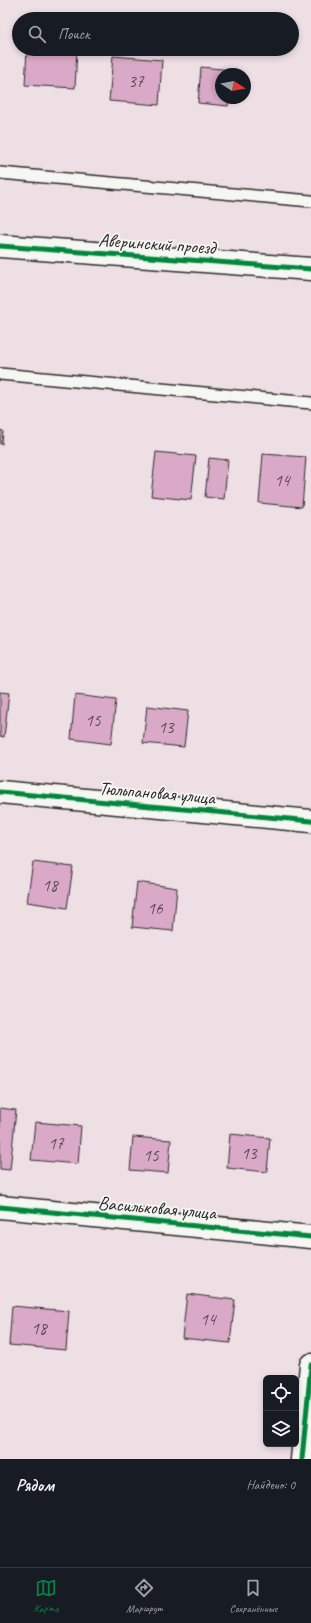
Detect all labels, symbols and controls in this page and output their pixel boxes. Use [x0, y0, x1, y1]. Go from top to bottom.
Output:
search box [12, 12, 299, 56]
icon: search [26, 23, 48, 45]
text: Поиск [58, 25, 90, 44]
north arrow [215, 68, 251, 104]
house number: 37 [128, 71, 145, 92]
street label: Аверинский проезд [98, 228, 219, 260]
house number: 14 [274, 470, 292, 491]
house number: 15 [85, 710, 102, 731]
house number: 13 [158, 717, 175, 738]
street label: Тюльпановая улица [98, 776, 217, 810]
house number: 18 [42, 875, 60, 896]
house number: 16 [147, 898, 164, 919]
house number: 17 [48, 1133, 65, 1154]
house number: 13 [241, 1143, 258, 1164]
house number: 15 [143, 1145, 160, 1166]
street label: Васильковая улица [97, 1191, 218, 1225]
house number: 14 [200, 1309, 218, 1330]
house number: 18 [31, 1318, 49, 1339]
map controls [263, 1375, 299, 1447]
button: locate [263, 1375, 299, 1411]
button: layers [263, 1411, 299, 1447]
text: Рядом [16, 1475, 54, 1496]
text: Найдено: 0 [247, 1477, 295, 1493]
tab: Карта [34, 1577, 59, 1615]
tab: Маршрут [126, 1577, 162, 1615]
tab: Сохранённые [230, 1577, 277, 1615]

